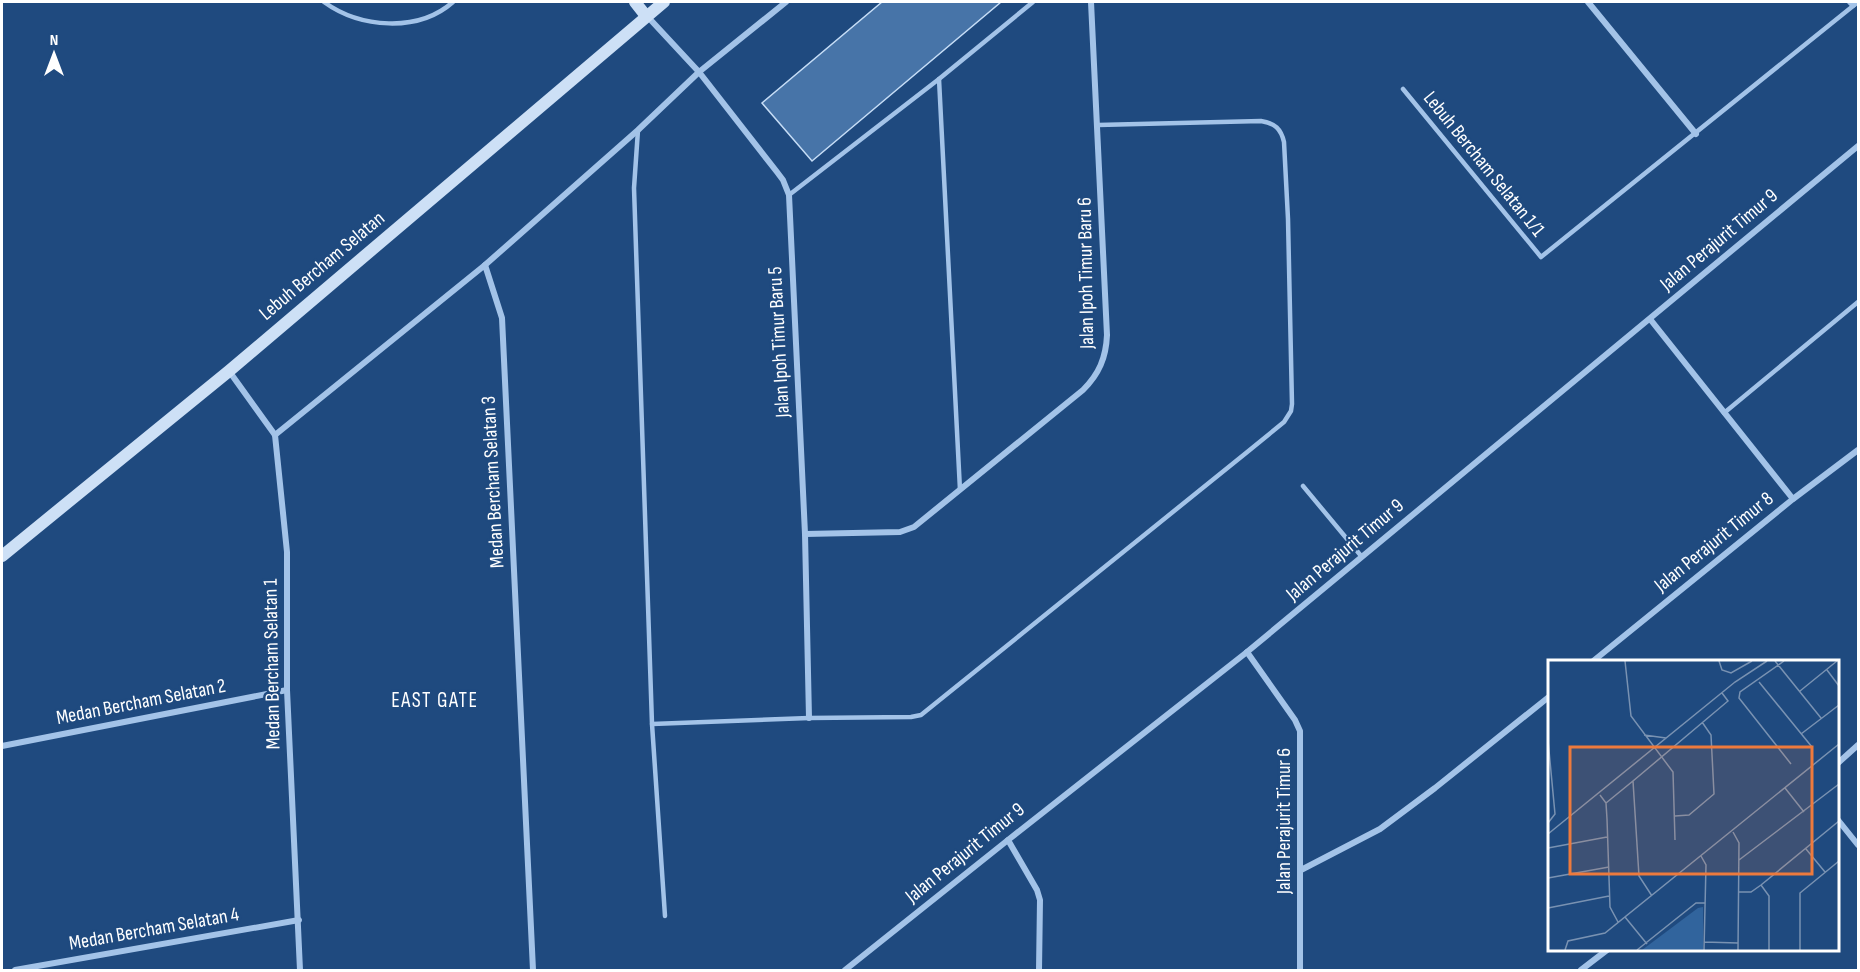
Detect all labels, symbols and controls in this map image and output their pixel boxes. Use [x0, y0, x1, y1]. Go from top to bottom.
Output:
north arrow [24, 24, 84, 84]
text: N [50, 31, 58, 50]
street label: Lebuh Bercham Selatan 1/1 [1418, 87, 1550, 241]
street label: Jalan Perajurit Timur 9 [1655, 184, 1783, 297]
street label: Jalan Ipoh Timur Baru 6 [1073, 197, 1099, 350]
street label: Lebuh Bercham Selatan [254, 206, 390, 326]
street label: Jalan Ipoh Timur Baru 5 [763, 266, 795, 419]
street label: Medan Bercham Selatan 3 [477, 395, 509, 569]
street label: Jalan Perajurit Timur 8 [1649, 487, 1778, 598]
street label: Jalan Perajurit Timur 9 [1281, 494, 1409, 607]
street label: Medan Bercham Selatan 1 [259, 578, 285, 750]
inset map [1548, 660, 1839, 951]
street label: Medan Bercham Selatan 2 [54, 674, 228, 730]
district label: EAST GATE [391, 688, 479, 713]
street label: Jalan Perajurit Timur 6 [1272, 748, 1296, 895]
street label: Jalan Perajurit Timur 9 [900, 798, 1029, 909]
street label: Medan Bercham Selatan 4 [67, 902, 241, 956]

